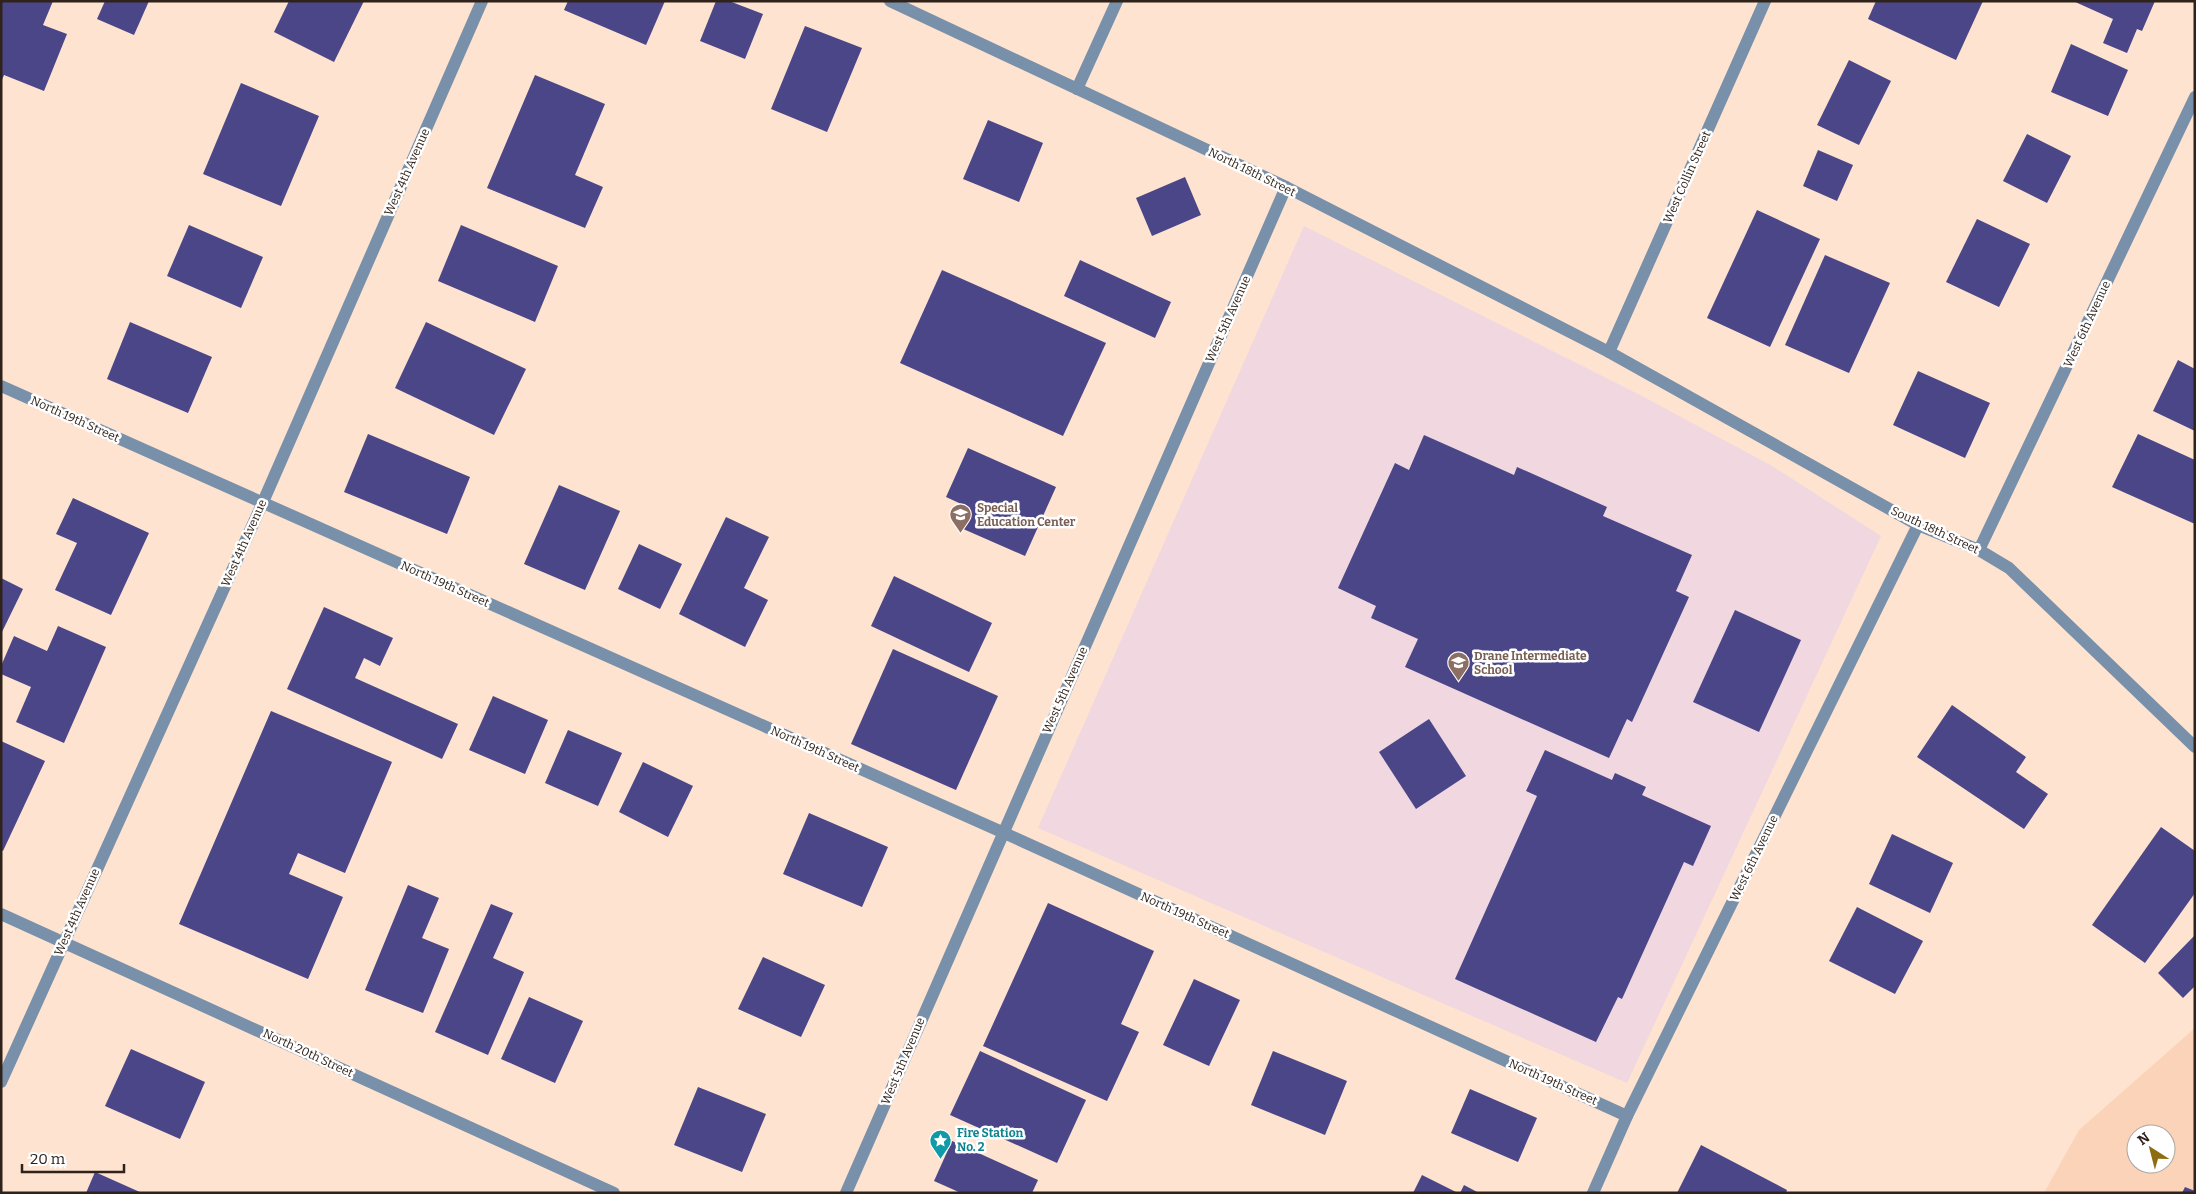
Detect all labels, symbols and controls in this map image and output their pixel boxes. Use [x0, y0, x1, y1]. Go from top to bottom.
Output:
street label: West 4th Avenue [382, 126, 432, 218]
street label: West Collin Street [1660, 128, 1714, 225]
street label: North 18th Street [1206, 145, 1299, 200]
street label: West 5th Avenue [1203, 274, 1253, 364]
street label: West 6th Avenue [2061, 279, 2113, 369]
street label: North 19th Street [29, 393, 122, 445]
street label: West 4th Avenue [219, 497, 269, 589]
place label: Special Education Center [977, 501, 1076, 529]
school or university icon: Special Education Center [949, 503, 973, 534]
street label: South 18th Street [1889, 503, 1982, 557]
street label: North 19th Street [399, 558, 492, 610]
street label: West 5th Avenue [1040, 645, 1090, 735]
place label: Drane Intermediate School [1474, 649, 1587, 677]
school or university icon: Drane Intermediate School [1446, 651, 1470, 682]
street label: North 19th Street [769, 723, 862, 775]
street label: West 6th Avenue [1727, 813, 1781, 903]
street label: West 4th Avenue [52, 866, 102, 958]
street label: North 19th Street [1139, 889, 1232, 941]
street label: West 5th Avenue [878, 1015, 928, 1107]
street label: North 20th Street [261, 1026, 356, 1080]
street label: North 19th Street [1507, 1056, 1600, 1108]
north arrow [2126, 1124, 2176, 1174]
place label: Fire Station No. 2 [957, 1126, 1024, 1154]
place icon: Fire Station No. 2 [929, 1128, 953, 1159]
text: N [2134, 1129, 2153, 1149]
scale bar [22, 1142, 125, 1174]
text: 20 m [30, 1150, 66, 1168]

